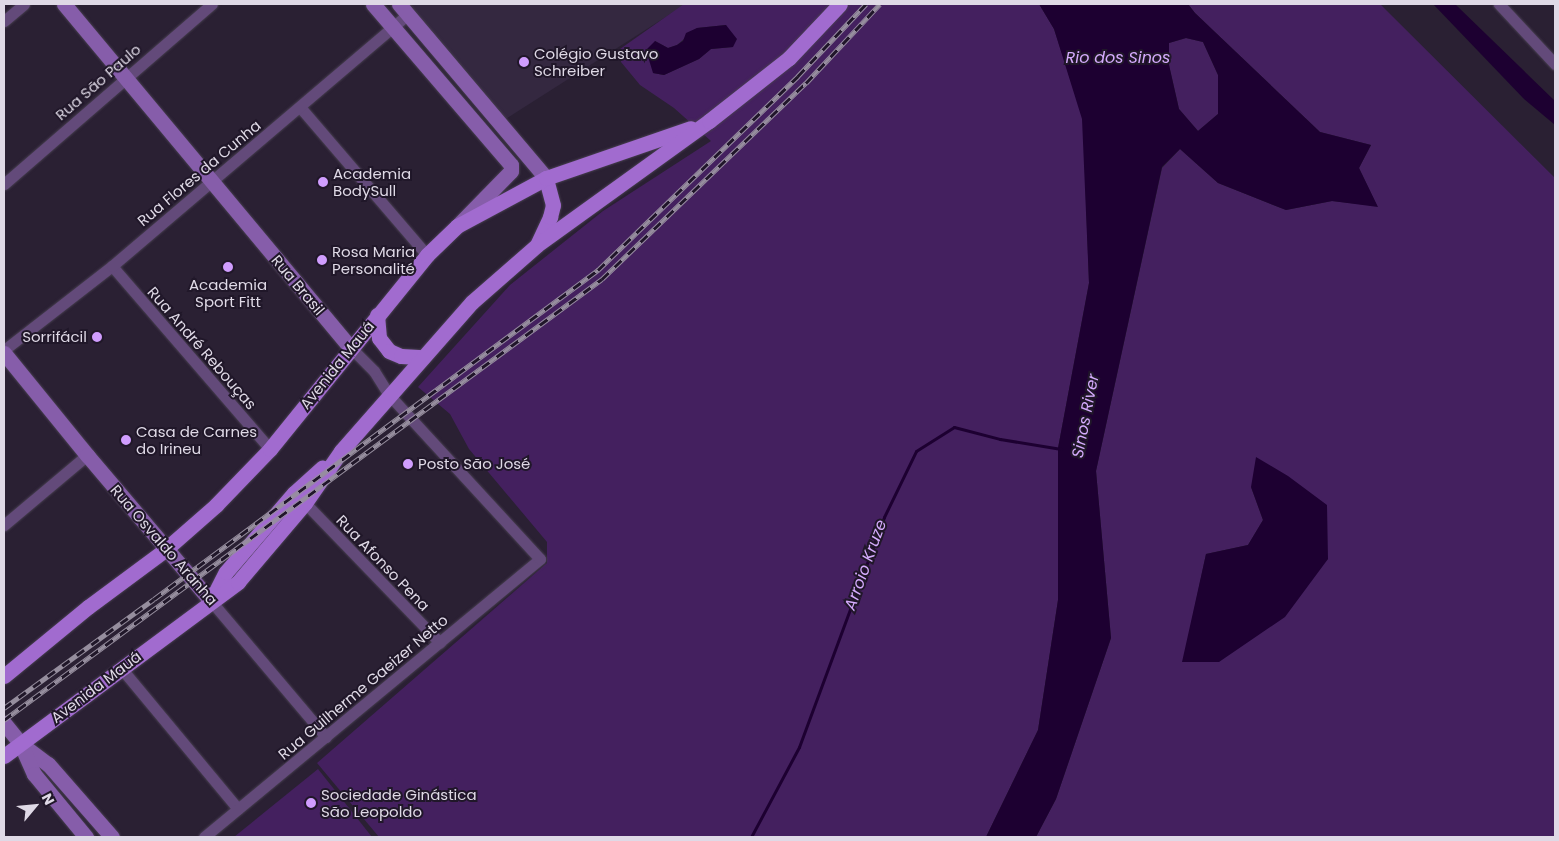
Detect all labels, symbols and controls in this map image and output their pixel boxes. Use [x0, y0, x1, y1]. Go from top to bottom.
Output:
street label: Rua São Paulo [52, 40, 144, 124]
place label: Colégio Gustavo Schreiber [534, 44, 658, 79]
water label: Rio dos Sinos [1066, 48, 1170, 68]
marker: Colégio Gustavo Schreiber [518, 56, 530, 68]
street label: Rua Flores da Cunha [134, 116, 264, 230]
place label: Academia BodySull [333, 164, 411, 199]
marker: Academia BodySull [317, 176, 329, 188]
place label: Rosa Maria Personalité [332, 242, 415, 277]
street label: Rua Brasil [268, 251, 328, 319]
marker: Rosa Maria Personalité [316, 254, 328, 266]
marker: Academia Sport Fitt [222, 261, 234, 273]
place label: Academia Sport Fitt [189, 275, 267, 310]
street label: Rua André Rebouças [144, 283, 260, 413]
street label: Avenida Mauá [296, 317, 378, 413]
place label: Sorrifácil [22, 328, 87, 346]
marker: Sorrifácil [91, 331, 103, 343]
water label: Sinos River [1068, 372, 1104, 460]
place label: Casa de Carnes do Irineu [136, 422, 257, 457]
marker: Casa de Carnes do Irineu [120, 434, 132, 446]
place label: Posto São José [418, 455, 530, 473]
marker: Posto São José [402, 458, 414, 470]
street label: Rua Osvaldo Aranha [107, 481, 221, 609]
street label: Rua Afonso Pena [333, 511, 433, 615]
water label: Arroio Kruze [841, 517, 891, 613]
street label: Rua Guilherme Gaeizer Netto [275, 611, 451, 763]
street label: Avenida Mauá [47, 647, 145, 727]
north arrow [10, 781, 60, 831]
place label: Sociedade Ginástica São Leopoldo [321, 785, 477, 820]
text: N [37, 790, 60, 808]
marker: Sociedade Ginástica São Leopoldo [305, 797, 317, 809]

